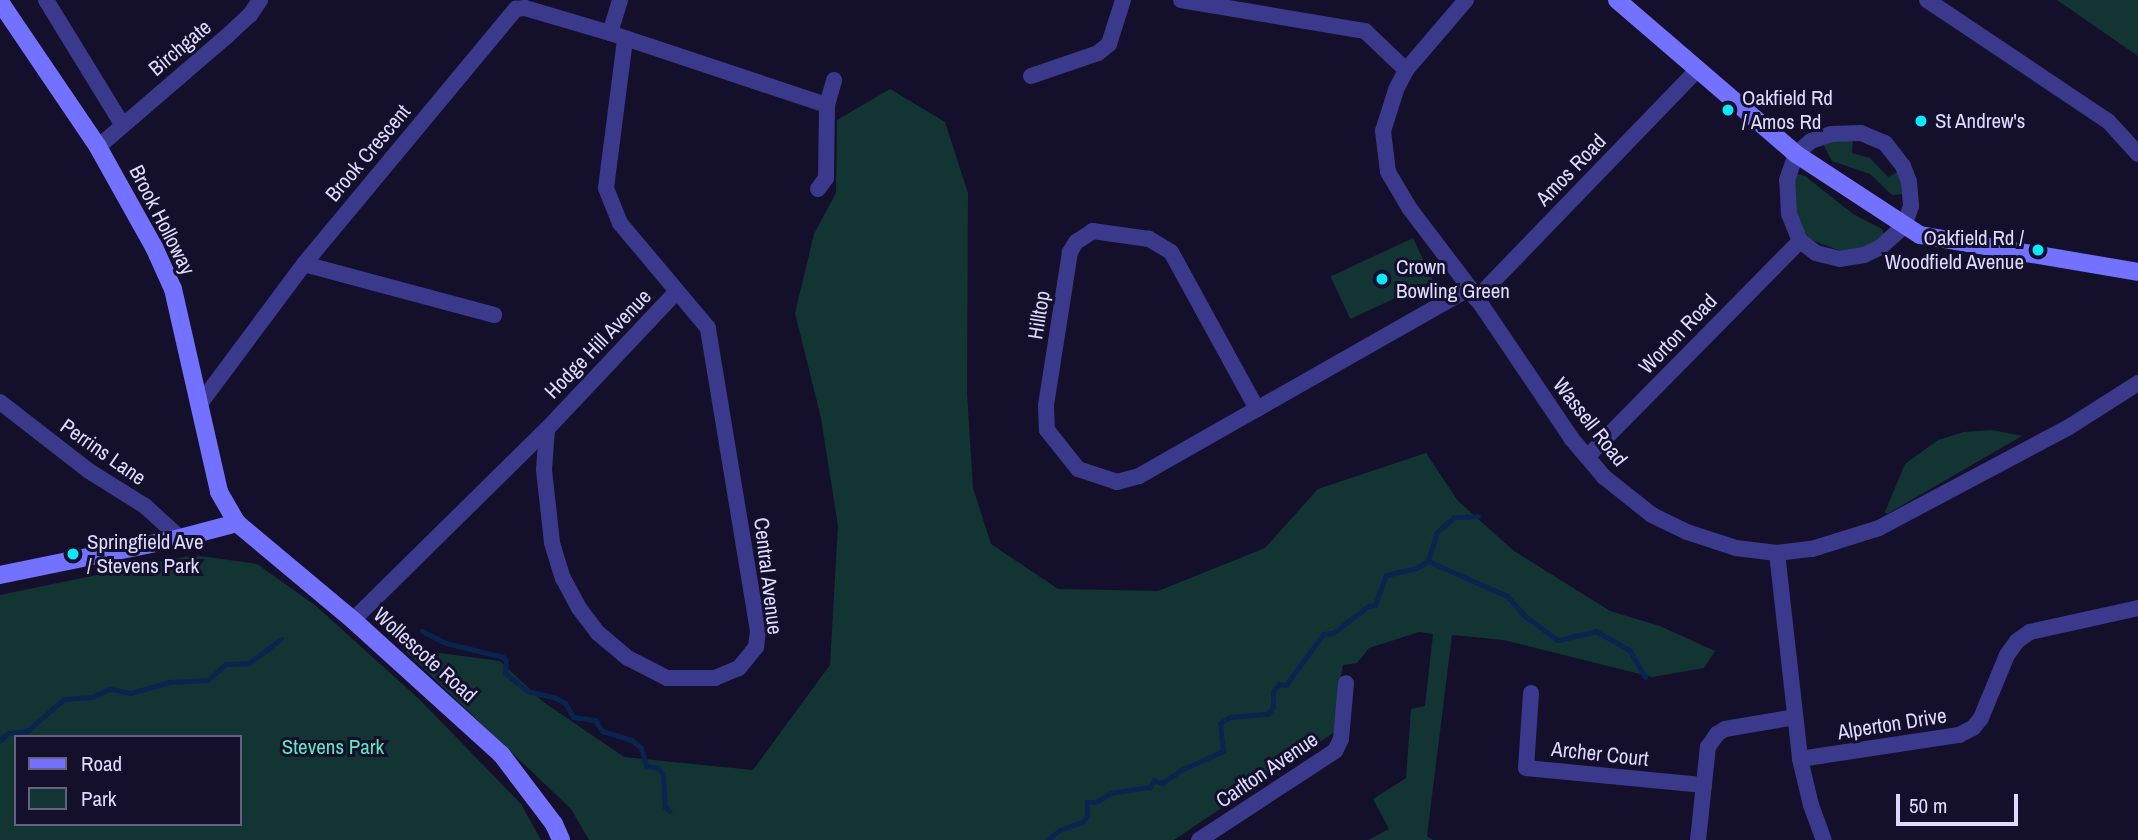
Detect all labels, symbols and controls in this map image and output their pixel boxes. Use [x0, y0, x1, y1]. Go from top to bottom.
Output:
street label: Birchgate [144, 15, 216, 81]
place label: Oakfield Rd / Amos Rd [1742, 85, 1833, 135]
street label: Brook Crescent [320, 99, 416, 207]
marker: Oakfield Rd / Amos Rd [1720, 102, 1736, 118]
place label: St Andrew's [1935, 108, 2026, 134]
marker: St Andrew's [1913, 113, 1929, 129]
street label: Amos Road [1531, 129, 1611, 211]
street label: Brook Holloway [124, 161, 200, 279]
place label: Oakfield Rd / Woodfield Avenue [1884, 225, 2024, 275]
marker: Oakfield Rd / Woodfield Avenue [2030, 242, 2046, 258]
place label: Crown Bowling Green [1396, 254, 1510, 304]
marker: Crown Bowling Green [1374, 271, 1390, 287]
street label: Hodge Hill Avenue [539, 284, 657, 404]
street label: Hilltop [1023, 289, 1055, 341]
street label: Worton Road [1634, 289, 1722, 379]
street label: Wassell Road [1548, 373, 1632, 471]
street label: Perrins Lane [55, 413, 151, 491]
street label: Central Avenue [748, 516, 788, 636]
place label: Springfield Ave / Stevens Park [87, 529, 204, 579]
marker: Springfield Ave / Stevens Park [65, 546, 81, 562]
street label: Wollescote Road [368, 602, 482, 708]
street label: Alperton Drive [1836, 703, 1948, 745]
street label: Carlton Avenue [1211, 726, 1323, 814]
park label: Stevens Park [282, 734, 384, 760]
legend [14, 735, 242, 826]
street label: Archer Court [1550, 736, 1650, 772]
text: Road [81, 749, 122, 778]
scale bar [1900, 780, 2022, 824]
text: Park [81, 784, 116, 813]
text: 50 m [1909, 791, 1947, 820]

